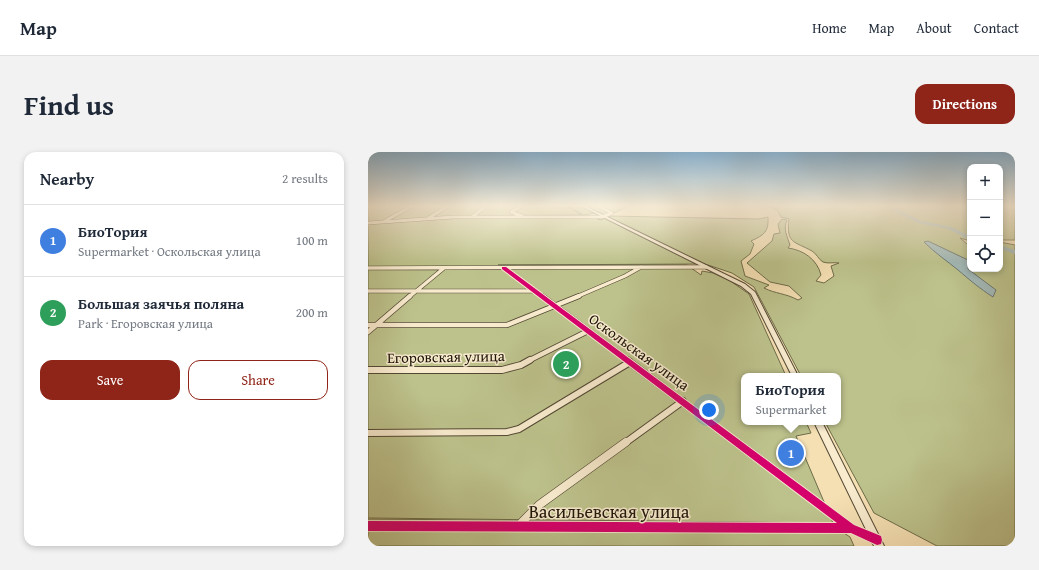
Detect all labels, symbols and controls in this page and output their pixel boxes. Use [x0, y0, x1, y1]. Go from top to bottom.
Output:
text: Map [20, 14, 57, 42]
text: Home [812, 18, 847, 38]
text: Map [869, 18, 894, 38]
text: About [916, 18, 952, 38]
text: Contact [974, 18, 1019, 38]
text: Find us [24, 84, 114, 125]
button: Directions [915, 84, 1015, 124]
map controls [967, 164, 1003, 272]
button: + [967, 164, 1003, 200]
text: Nearby [40, 166, 94, 191]
text: 2 results [282, 169, 328, 188]
button: − [967, 200, 1003, 236]
text: БиоТория [78, 221, 147, 242]
text: 1 [50, 231, 56, 250]
text: 100 m [296, 231, 328, 250]
button: locate [967, 236, 1003, 272]
text: Supermarket · Оскольская улица [78, 242, 261, 261]
text: Большая заячья поляна [78, 293, 244, 314]
text: 2 [50, 303, 56, 322]
text: 200 m [296, 303, 328, 322]
street label: Оскольская улица [585, 308, 695, 396]
text: Park · Егоровская улица [78, 314, 213, 333]
street label: Егоровская улица [387, 345, 506, 368]
pin: 2 [553, 349, 579, 379]
button: Save [40, 360, 180, 400]
button: Share [188, 360, 328, 400]
popup [741, 373, 841, 425]
text: БиоТория [755, 379, 825, 400]
your location [699, 400, 719, 420]
text: Supermarket [755, 400, 827, 419]
pin: 1 [778, 438, 804, 468]
street label: Васильевская улица [529, 498, 690, 525]

